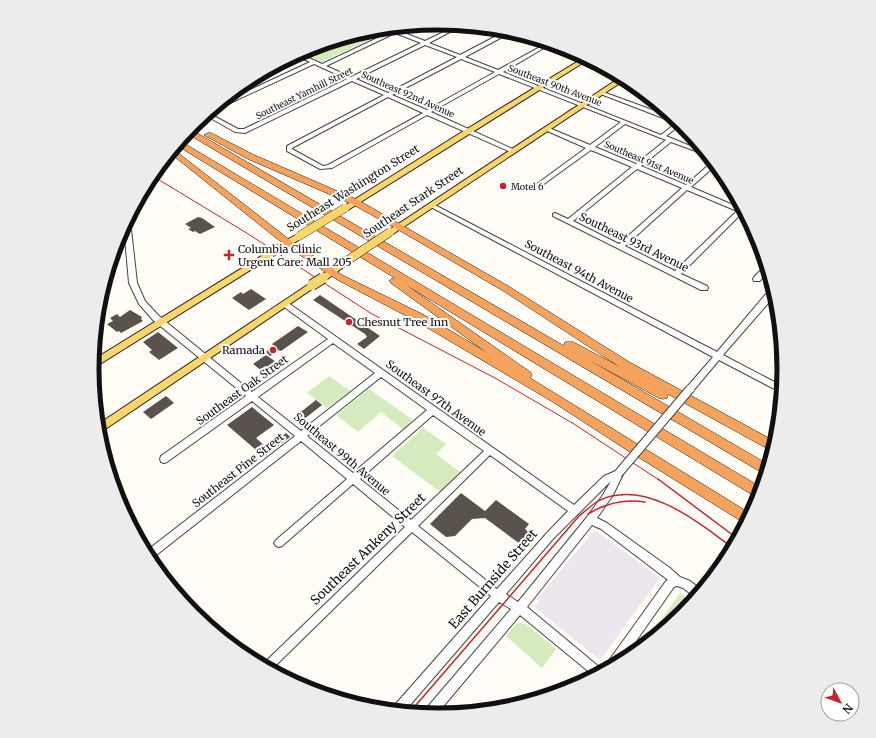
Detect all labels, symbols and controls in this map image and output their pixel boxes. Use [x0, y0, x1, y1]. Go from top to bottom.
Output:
street label: Southeast 90th Avenue [507, 62, 604, 108]
street label: Southeast Yamhill Street [254, 65, 355, 121]
street label: Southeast 92nd Avenue [360, 68, 457, 120]
street label: Southeast 91st Avenue [603, 138, 696, 186]
street label: Southeast Washington Street [284, 141, 422, 235]
street label: Southeast Stark Street [360, 163, 466, 241]
marker: Motel 6 [498, 181, 508, 191]
place label: Motel 6 [511, 181, 544, 192]
street label: Southeast 93rd Avenue [577, 209, 691, 275]
street label: Southeast 94th Avenue [522, 236, 636, 306]
place label: Columbia Clinic Urgent Care: Mall 205 [238, 242, 352, 269]
marker: Columbia Clinic Urgent Care: Mall 205 [223, 249, 235, 261]
place label: Chesnut Tree Inn [357, 315, 449, 329]
marker: Chesnut Tree Inn [344, 317, 354, 327]
place label: Ramada [222, 343, 265, 357]
marker: Ramada [268, 345, 278, 355]
street label: Southeast Oak Street [193, 352, 291, 428]
street label: Southeast 97th Avenue [383, 357, 489, 439]
street label: Southeast 99th Avenue [291, 410, 393, 499]
street label: Southeast Pine Street [189, 429, 287, 510]
street label: Southeast Ankeny Street [307, 489, 429, 609]
street label: East Burnside Street [445, 526, 541, 632]
north arrow [820, 682, 860, 722]
text: N [839, 701, 856, 717]

